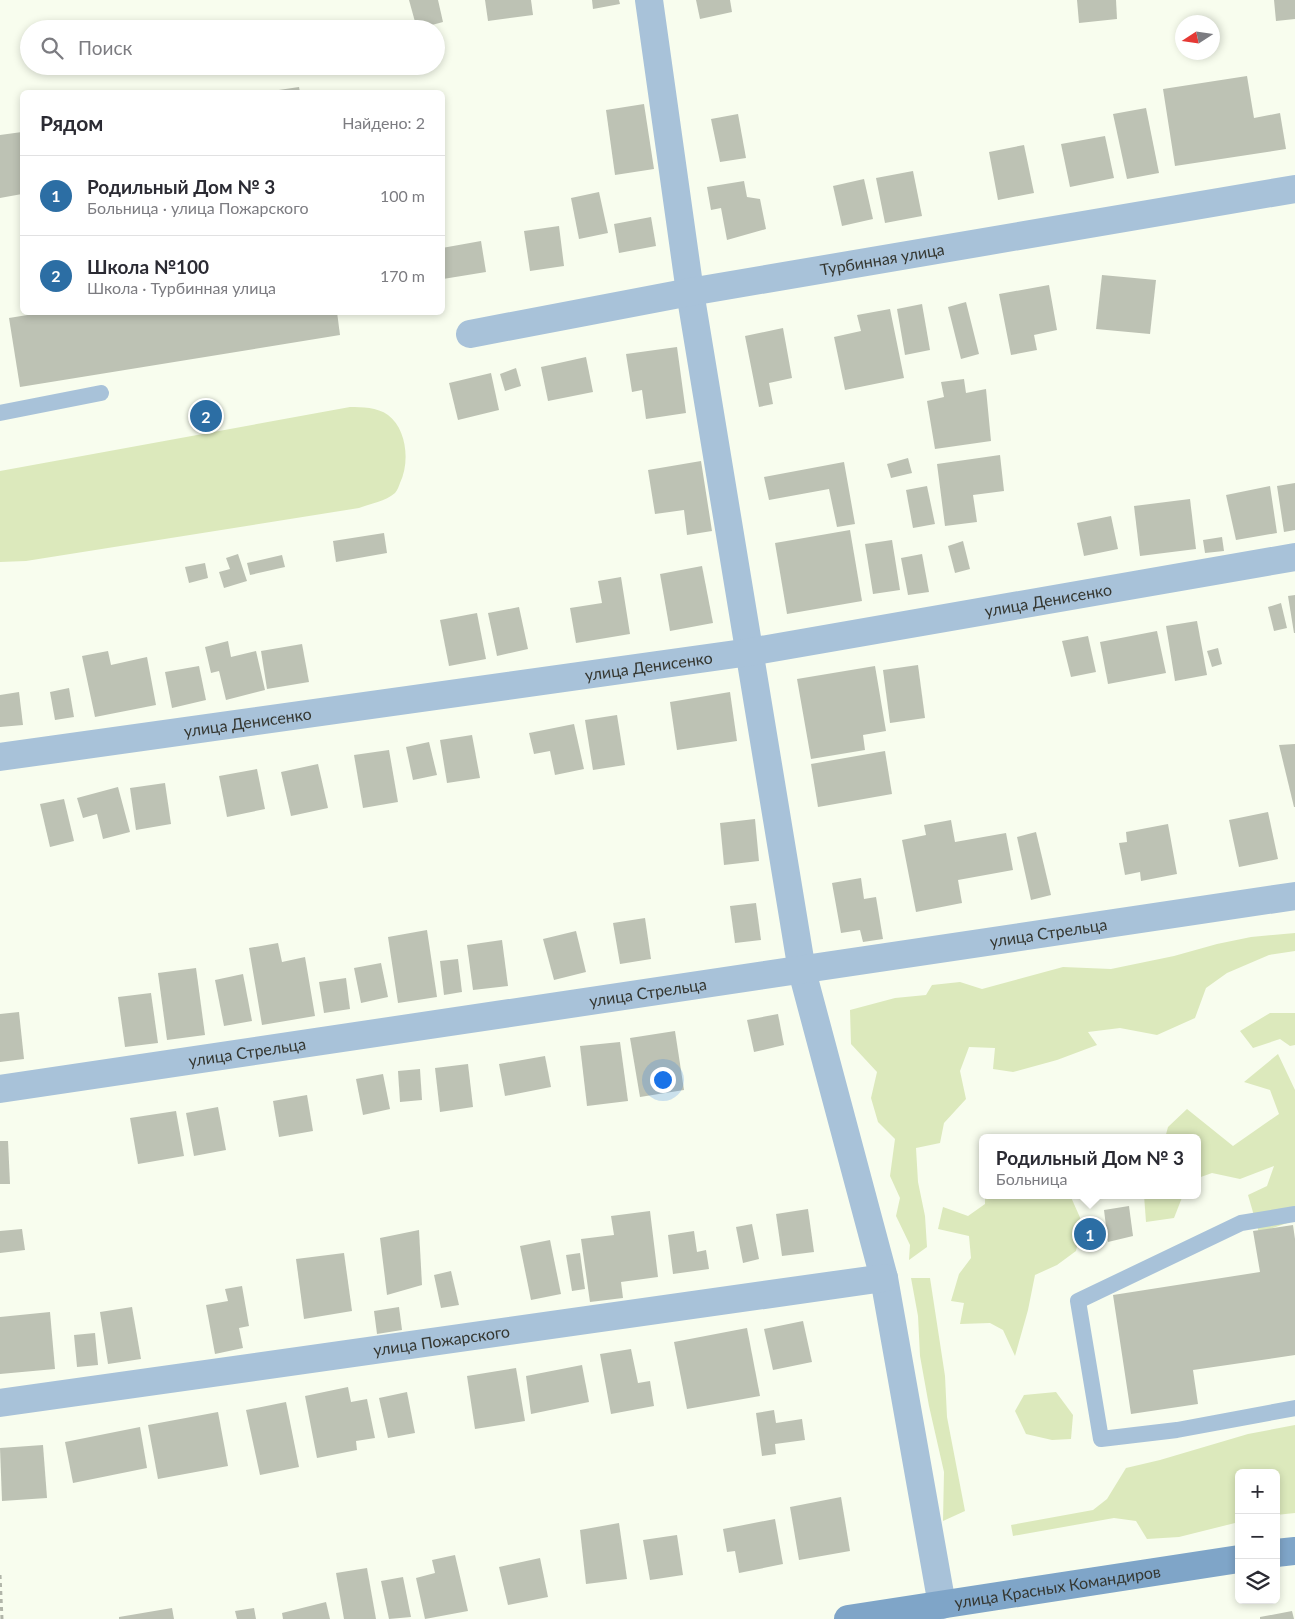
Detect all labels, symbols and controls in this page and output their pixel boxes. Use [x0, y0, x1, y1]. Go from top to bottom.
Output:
north arrow [1175, 15, 1220, 60]
search box [20, 20, 445, 75]
icon: search [38, 34, 66, 62]
text: Поиск [78, 36, 132, 59]
text: Рядом [40, 110, 103, 135]
text: Найдено: 2 [342, 113, 425, 132]
text: Родильный Дом № 3 [87, 175, 275, 198]
text: 1 [51, 186, 61, 205]
text: 100 m [380, 186, 425, 205]
text: Больница · улица Пожарского [87, 198, 308, 217]
street label: Турбинная улица [819, 239, 946, 279]
text: Школа №100 [87, 255, 209, 278]
text: 2 [51, 266, 61, 285]
text: 170 m [380, 266, 425, 285]
text: Школа · Турбинная улица [87, 278, 276, 297]
pin: 2 [190, 397, 222, 435]
street label: улица Денисенко [983, 579, 1113, 620]
street label: улица Денисенко [584, 647, 714, 684]
street label: улица Денисенко [182, 704, 313, 740]
street label: улица Стрельца [988, 914, 1108, 950]
street label: улица Стрельца [588, 974, 708, 1010]
street label: улица Стрельца [187, 1034, 307, 1070]
your location [650, 1067, 676, 1093]
popup [979, 1134, 1201, 1199]
text: Родильный Дом № 3 [996, 1146, 1184, 1169]
text: Больница [996, 1169, 1067, 1188]
pin: 1 [1074, 1215, 1106, 1253]
street label: улица Пожарского [372, 1321, 511, 1359]
map controls [1235, 1469, 1280, 1604]
button: + [1235, 1469, 1280, 1514]
button: − [1235, 1514, 1280, 1559]
button: layers [1235, 1559, 1280, 1604]
street label: улица Красных Командиров [953, 1561, 1162, 1612]

